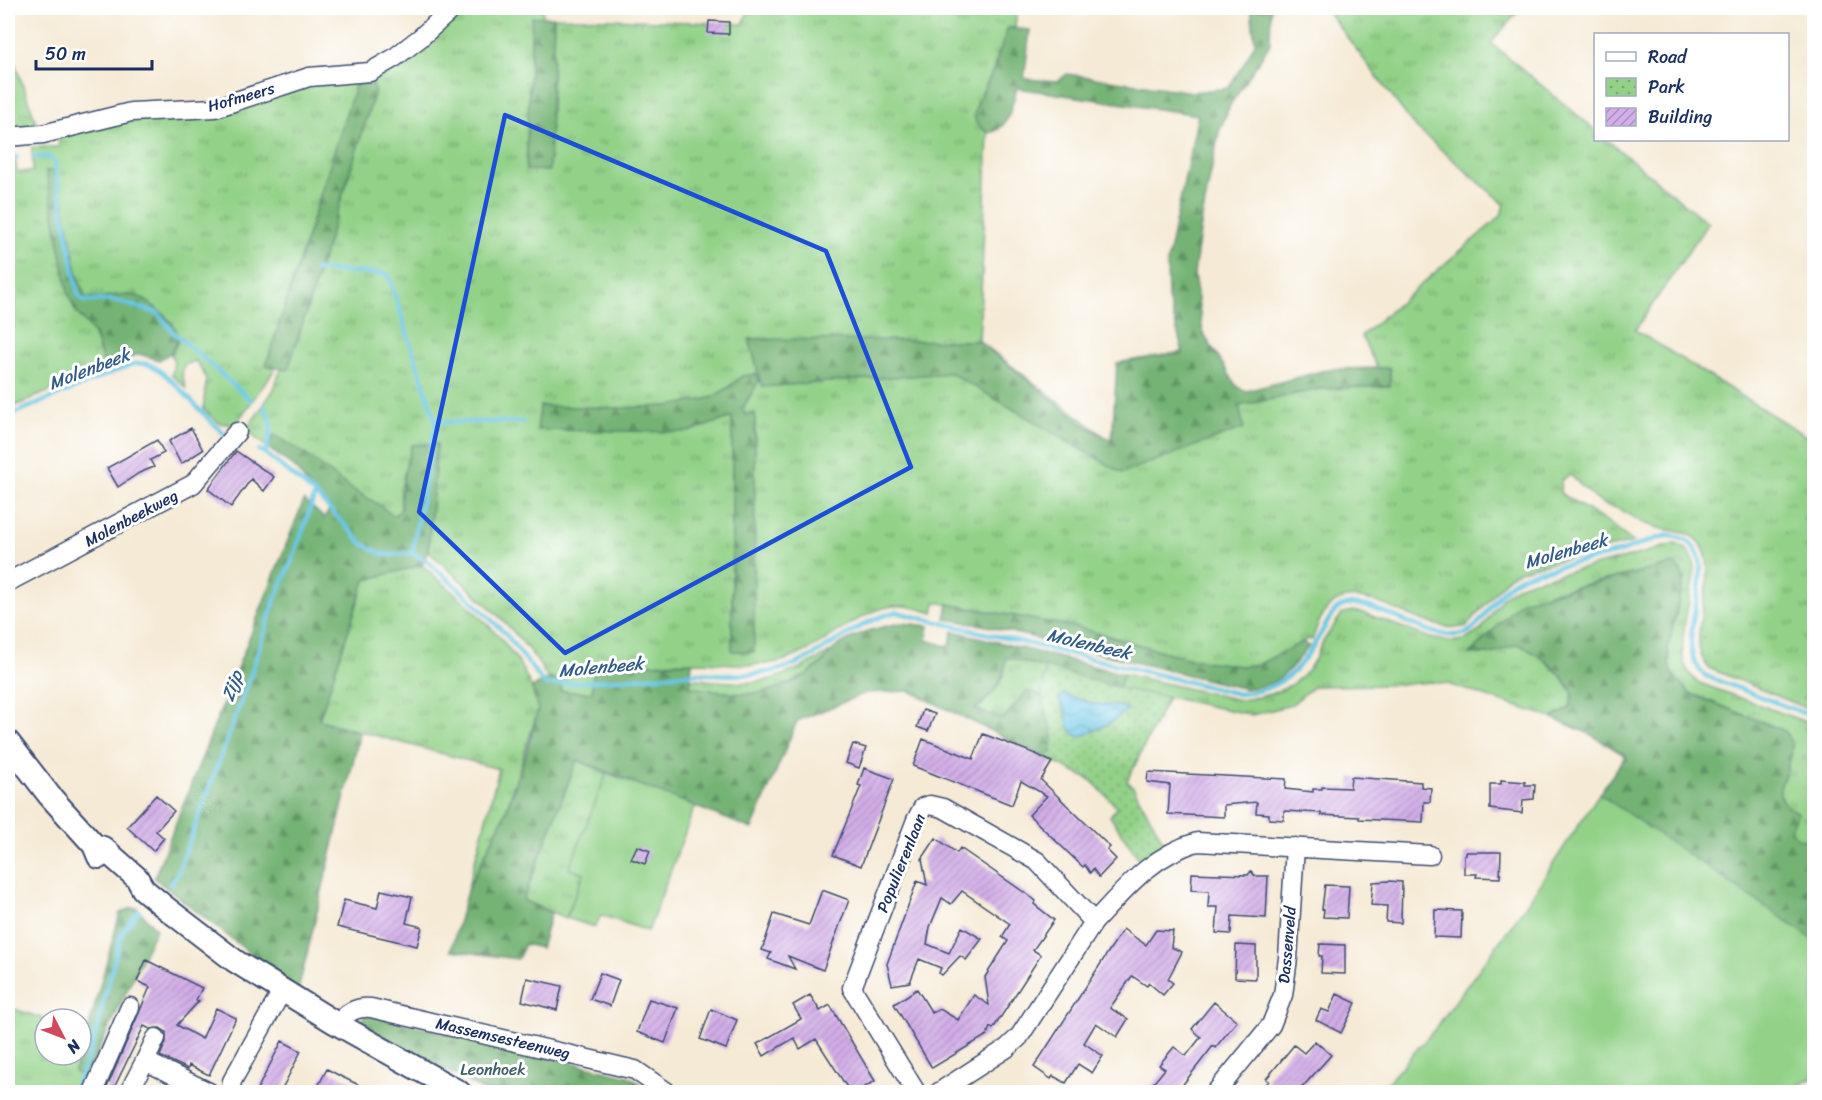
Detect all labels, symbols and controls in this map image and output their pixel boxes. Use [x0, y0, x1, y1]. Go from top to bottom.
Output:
scale bar [36, 33, 152, 71]
legend [1594, 33, 1789, 141]
text: 50 m [45, 38, 86, 70]
text: Road [1648, 41, 1688, 73]
text: Park [1648, 71, 1685, 103]
street label: Hofmeers [204, 73, 279, 120]
text: Building [1648, 101, 1712, 133]
water label: Molenbeek [44, 338, 137, 399]
street label: Molenbeekweg [79, 481, 183, 555]
water label: Molenbeek [1521, 523, 1614, 578]
water label: Molenbeek [1044, 619, 1136, 670]
water label: Molenbeek [557, 647, 647, 687]
water label: Zijp [212, 665, 253, 706]
street label: Populierenlaan [868, 809, 934, 917]
street label: Dassenveld [1269, 904, 1305, 985]
north arrow [33, 1007, 93, 1067]
street label: Massemsesteenweg [433, 1008, 573, 1068]
text: N [59, 1032, 89, 1061]
park label: Leonhoek [460, 1055, 526, 1084]

